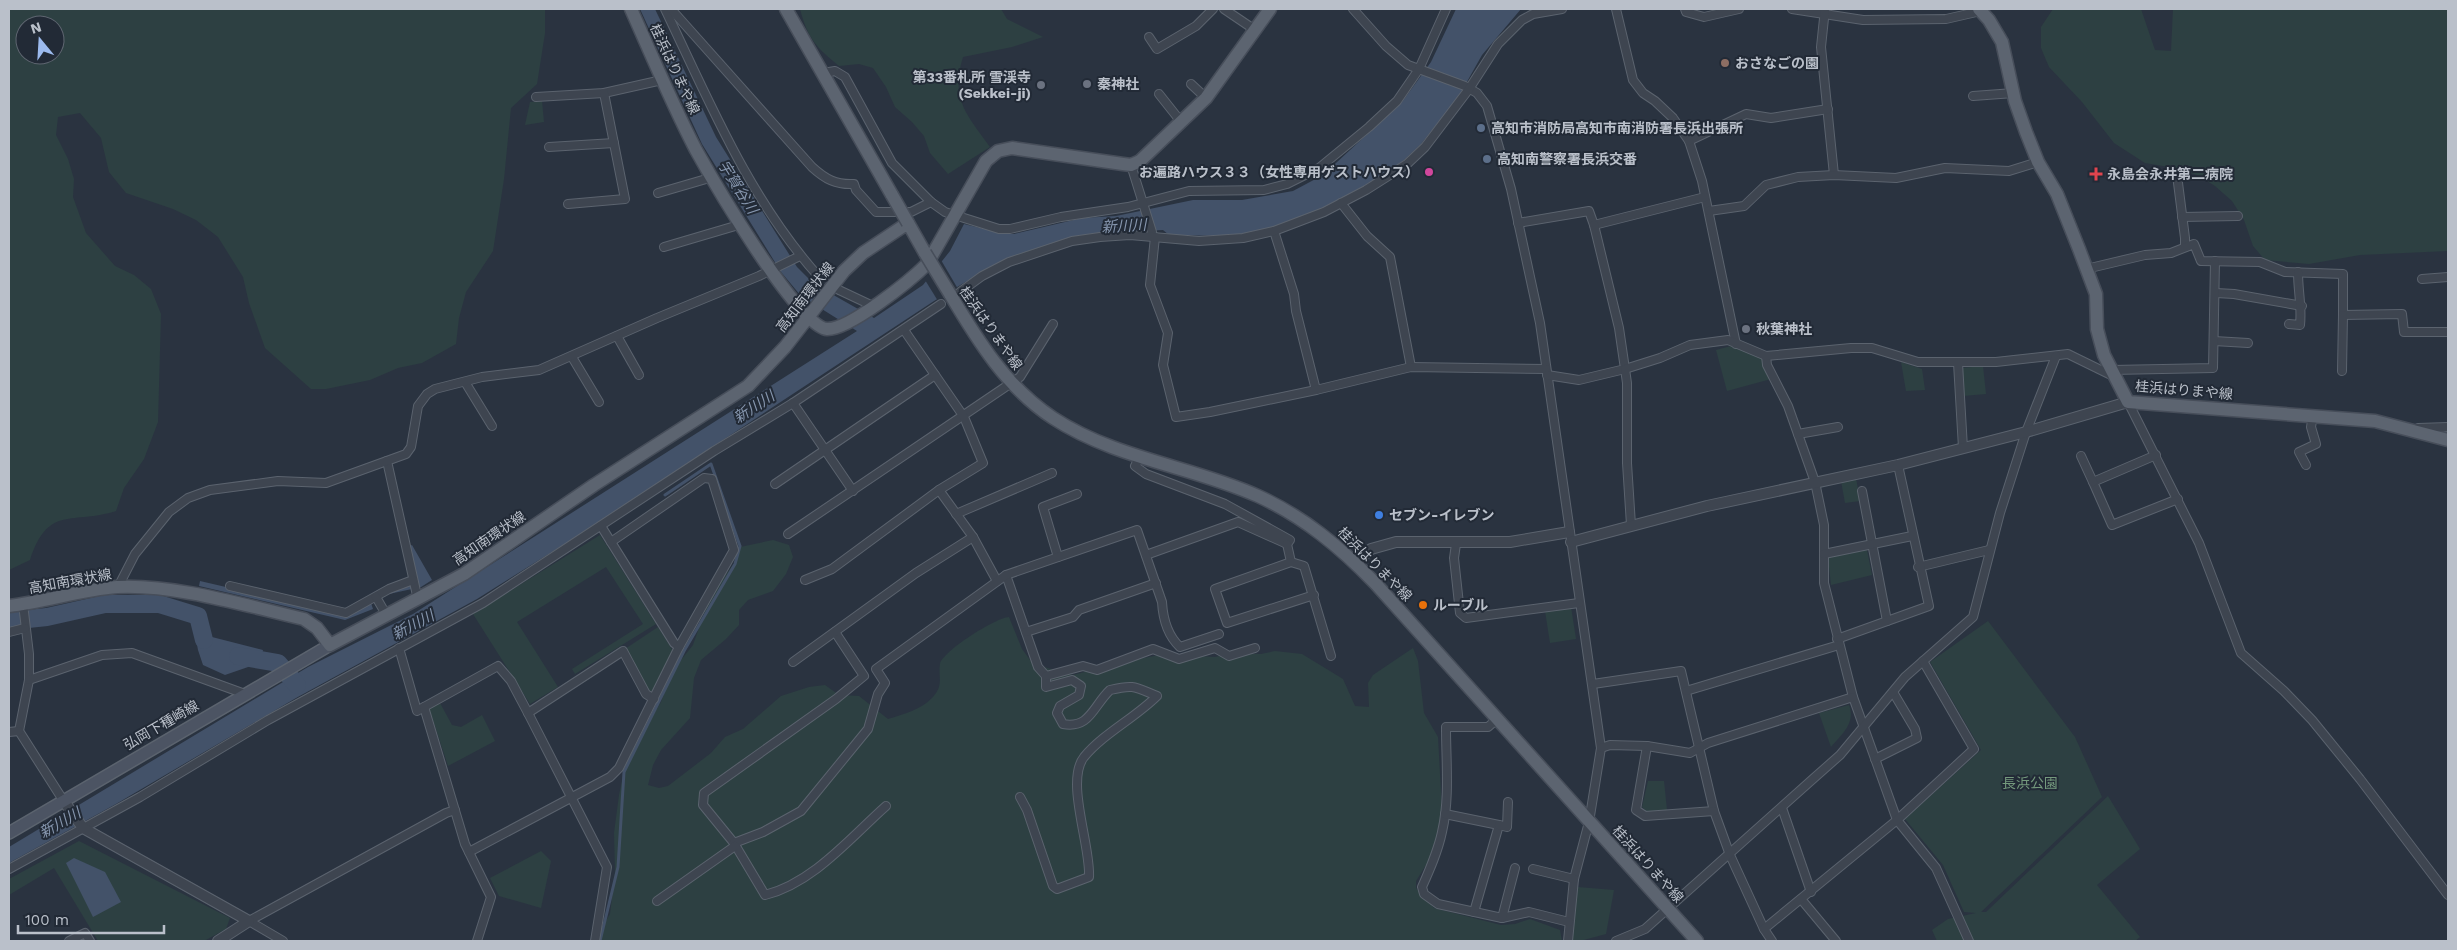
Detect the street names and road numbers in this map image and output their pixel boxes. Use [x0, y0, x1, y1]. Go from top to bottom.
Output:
street label: 桂浜はりまや線 [647, 21, 703, 117]
street label: 高知南環状線 [773, 259, 837, 335]
street label: 桂浜はりまや線 [956, 283, 1026, 373]
street label: 桂浜はりまや線 [2134, 378, 2234, 402]
street label: 高知南環状線 [450, 508, 528, 568]
street label: 桂浜はりまや線 [1335, 524, 1415, 604]
street label: 高知南環状線 [27, 566, 113, 596]
street label: 弘岡下種崎線 [121, 697, 201, 753]
street label: 桂浜はりまや線 [1609, 822, 1687, 906]

